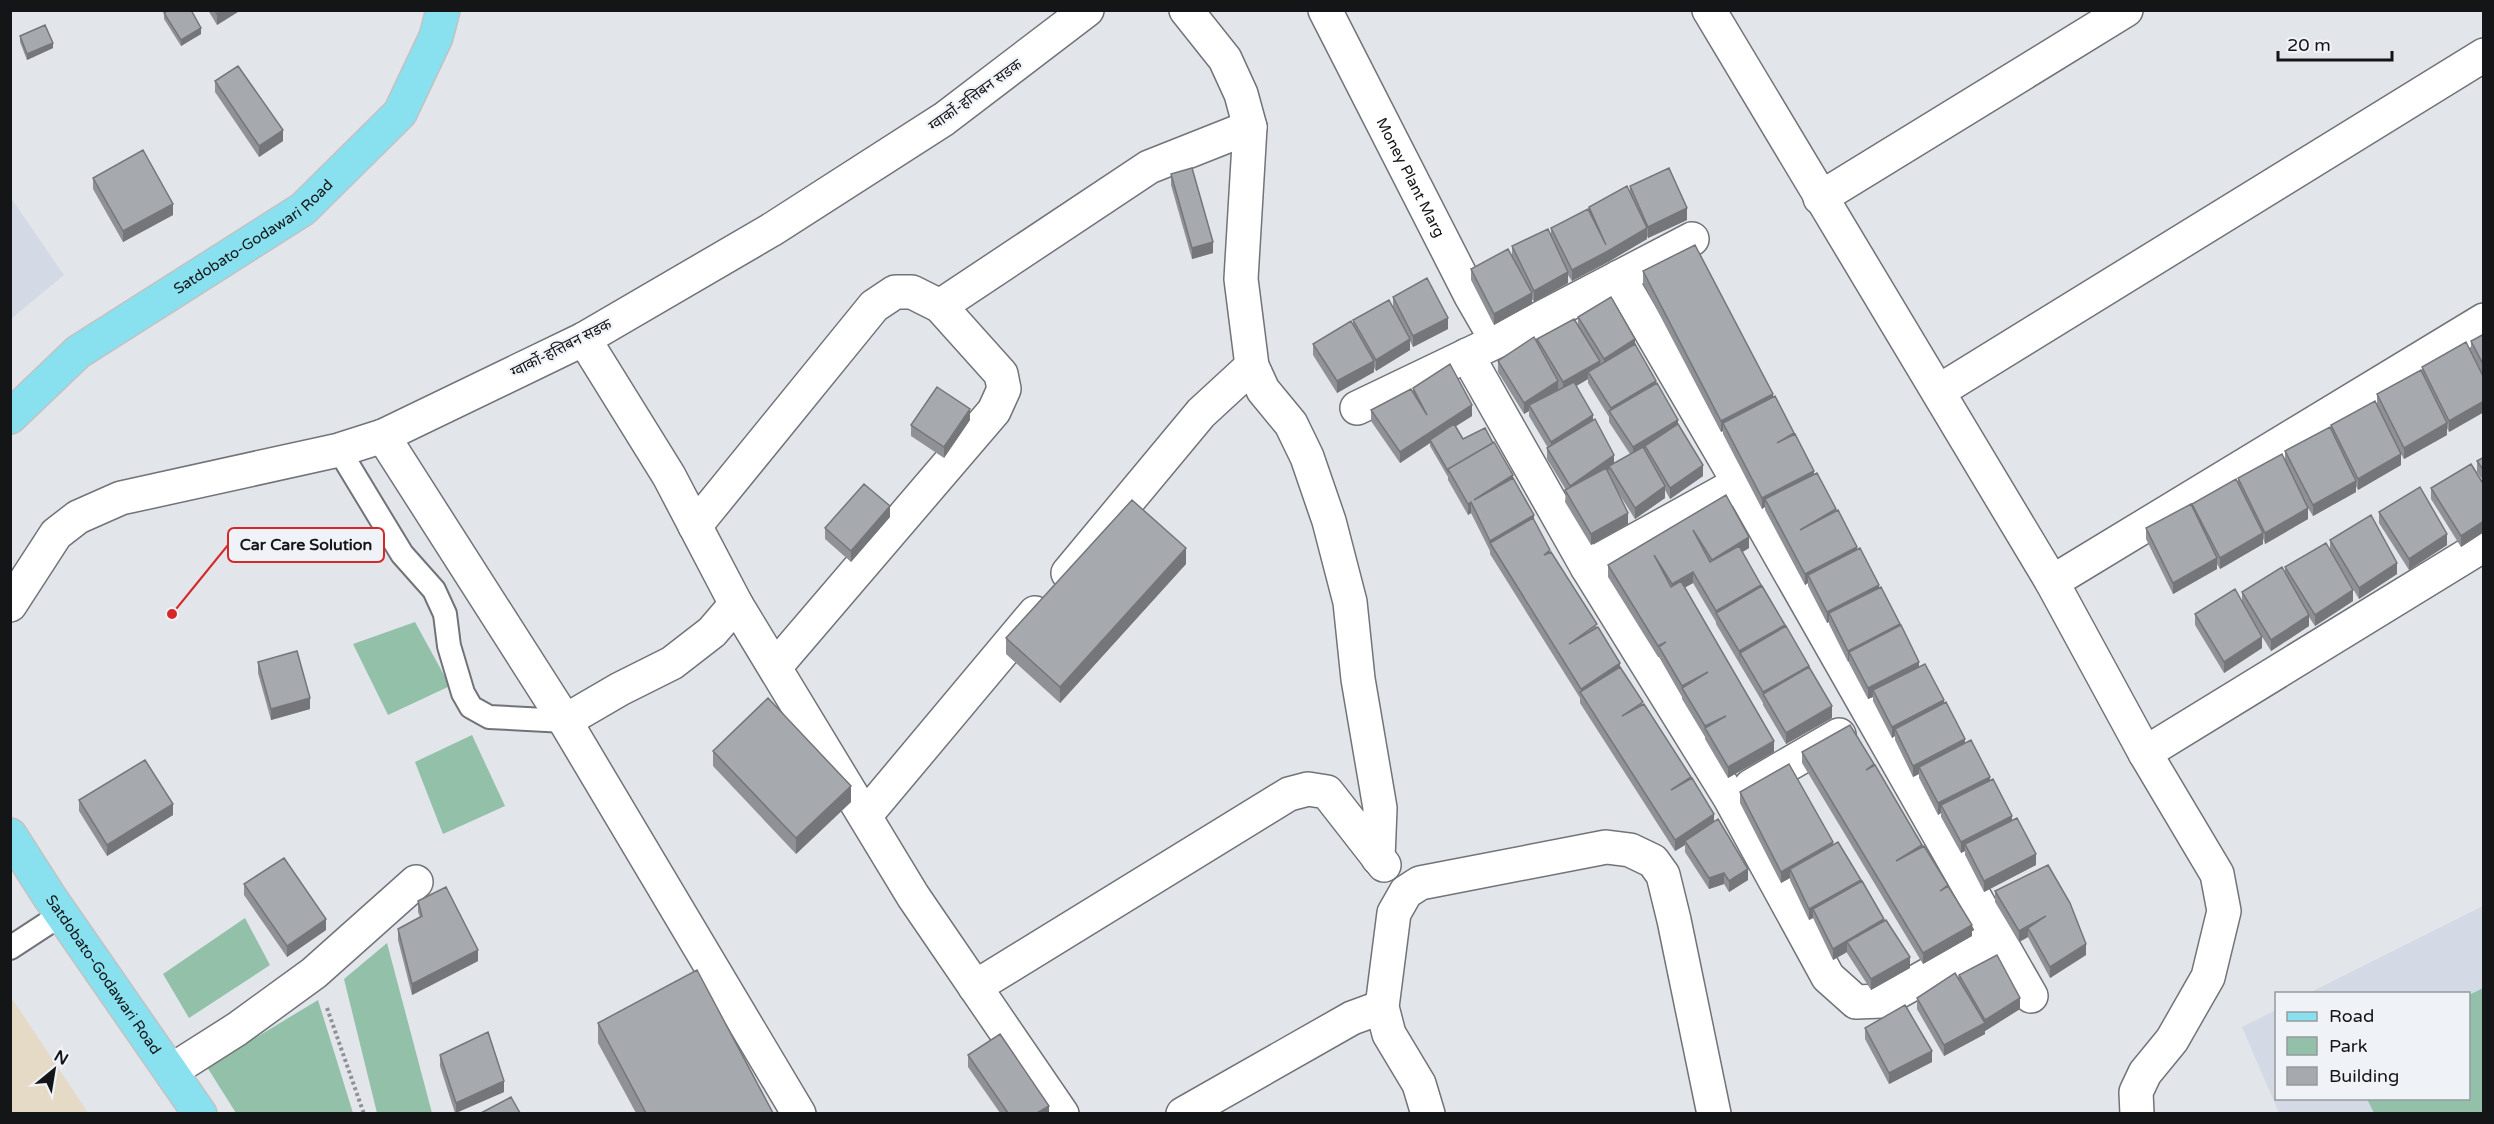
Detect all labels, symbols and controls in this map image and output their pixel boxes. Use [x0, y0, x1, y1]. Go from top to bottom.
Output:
scale bar [2278, 24, 2392, 62]
text: 20 m [2287, 34, 2331, 56]
street label: ग्वार्को-हत्तिबन सडक [925, 55, 1025, 135]
street label: Money Plant Marg [1373, 115, 1448, 240]
street label: Satdobato-Godawari Road [170, 176, 337, 298]
street label: ग्वार्को-हत्तिबन सडक [508, 315, 615, 381]
callout: Car Care Solution [228, 528, 384, 562]
text: Car Care Solution [240, 535, 372, 555]
street label: Satdobato-Godawari Road [42, 891, 165, 1058]
legend [2275, 992, 2470, 1100]
text: Road [2329, 1005, 2374, 1027]
text: Park [2329, 1035, 2368, 1057]
north arrow [24, 1040, 84, 1100]
text: N [50, 1046, 72, 1070]
text: Building [2329, 1065, 2399, 1087]

